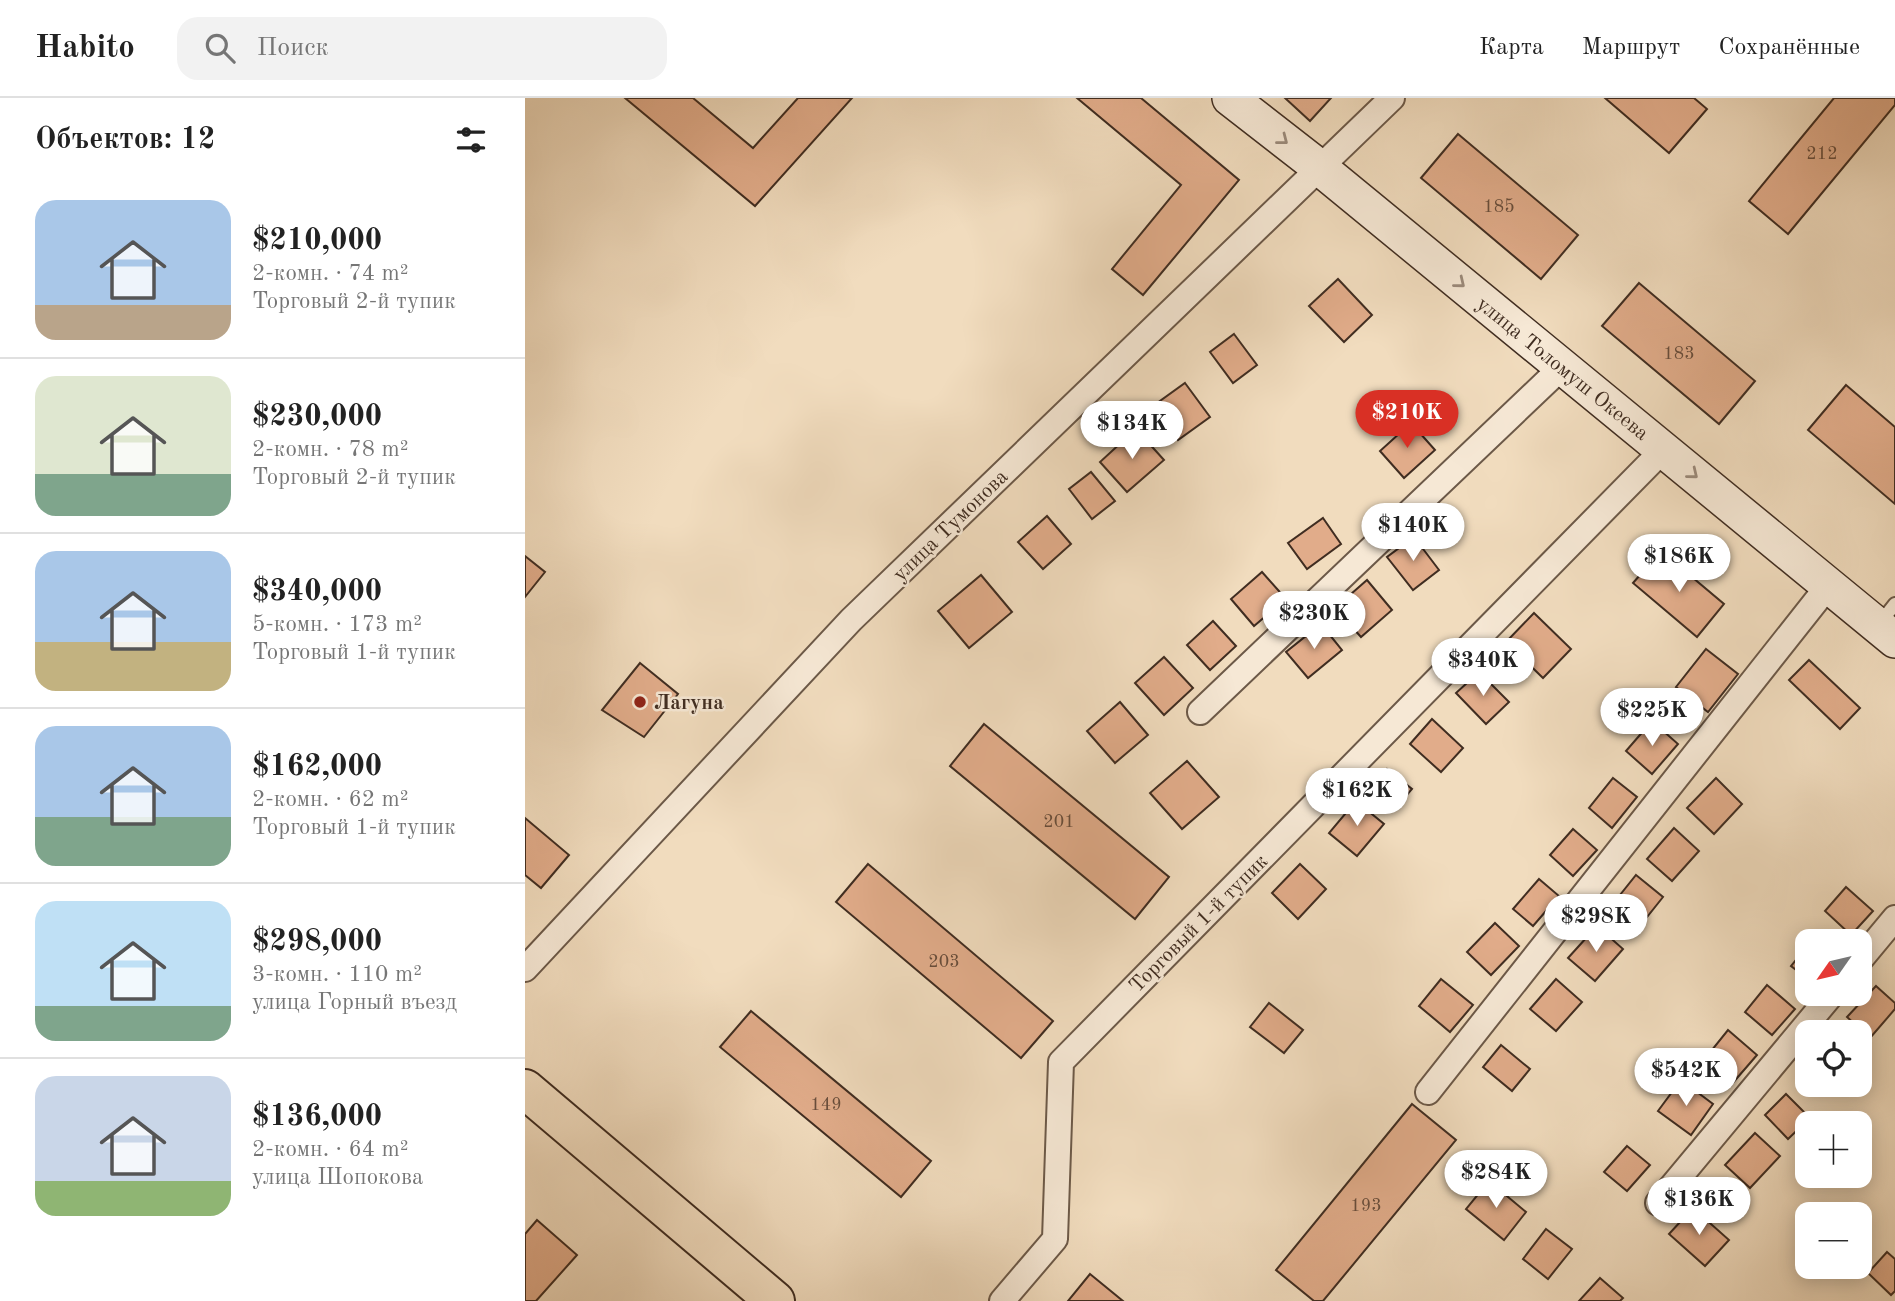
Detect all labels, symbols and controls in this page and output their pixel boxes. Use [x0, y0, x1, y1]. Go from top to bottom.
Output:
search box [177, 17, 667, 80]
icon: search [201, 29, 239, 67]
text: Habito [35, 32, 135, 65]
text: Поиск [257, 35, 329, 61]
text: Карта [1479, 36, 1544, 60]
text: Маршрут [1582, 36, 1680, 60]
text: Сохранённые [1718, 36, 1860, 60]
icon: filters [452, 121, 490, 159]
text: Объектов: 12 [35, 125, 215, 155]
one-way arrow [1276, 131, 1288, 144]
house number: 212 [1806, 145, 1838, 163]
house number: 185 [1483, 198, 1515, 216]
text: $210,000 [252, 226, 382, 256]
icon: home [91, 228, 175, 312]
text: 2-комн. · 74 m² [252, 262, 409, 285]
one-way arrow [1452, 275, 1465, 287]
text: Торговый 2-й тупик [252, 290, 456, 313]
street label: улица Толомуш Океева [1472, 293, 1652, 445]
house number: 183 [1663, 345, 1695, 363]
pin: $210K [1358, 390, 1456, 450]
text: $210K [1371, 401, 1443, 424]
text: $230,000 [252, 402, 382, 432]
pin: $134K [1083, 402, 1181, 461]
icon: home [91, 404, 175, 488]
text: $134K [1096, 412, 1168, 435]
text: 2-комн. · 78 m² [252, 438, 409, 461]
text: Торговый 2-й тупик [252, 466, 456, 489]
street label: улица Тумонова [890, 466, 1013, 586]
one-way arrow [1684, 466, 1697, 478]
pin: $140K [1364, 504, 1462, 563]
text: $140K [1377, 514, 1449, 537]
pin: $186K [1630, 534, 1728, 594]
text: $186K [1643, 545, 1715, 568]
text: $340,000 [252, 577, 382, 607]
icon: home [91, 579, 175, 663]
pin: $230K [1265, 592, 1363, 651]
text: $230K [1278, 602, 1350, 625]
text: 5-комн. · 173 m² [252, 613, 422, 636]
pin: $340K [1434, 638, 1532, 698]
text: Торговый 1-й тупик [252, 641, 456, 664]
text: $340K [1447, 649, 1519, 672]
pin: $225K [1603, 688, 1701, 748]
place label: Лагуна [654, 693, 724, 714]
marker: Лагуна [632, 694, 648, 710]
text: $225K [1616, 699, 1688, 722]
text: $162,000 [252, 752, 382, 782]
icon: home [91, 754, 175, 838]
pin: $162K [1308, 768, 1406, 828]
text: $162K [1321, 779, 1393, 802]
text: 2-комн. · 62 m² [252, 788, 409, 811]
house number: 201 [1043, 813, 1075, 831]
text: Торговый 1-й тупик [252, 816, 456, 839]
street label: Торговый 1-й тупик [1126, 851, 1273, 997]
pin: $298K [1547, 894, 1645, 954]
text: $298K [1560, 905, 1632, 928]
text: $298,000 [252, 927, 382, 957]
icon: home [91, 929, 175, 1013]
north arrow [1795, 929, 1873, 1006]
map controls [1795, 929, 1872, 1279]
house number: 203 [928, 953, 960, 971]
text: 3-комн. · 110 m² [252, 963, 422, 986]
text: улица Горный въезд [252, 991, 457, 1014]
button: locate [1795, 1020, 1872, 1097]
pin: $542K [1637, 1048, 1735, 1108]
text: $542K [1650, 1059, 1722, 1082]
house number: 149 [810, 1096, 842, 1114]
text: $136,000 [252, 1102, 382, 1132]
icon: home [91, 1104, 175, 1188]
button: + [1795, 1111, 1872, 1188]
text: 2-комн. · 64 m² [252, 1138, 409, 1161]
pin: $284K [1447, 1150, 1545, 1210]
text: $284K [1460, 1161, 1532, 1184]
text: улица Шопокова [252, 1166, 423, 1189]
pin: $136K [1650, 1178, 1748, 1237]
text: $136K [1663, 1188, 1735, 1211]
house number: 193 [1350, 1197, 1382, 1215]
button: − [1795, 1202, 1872, 1279]

